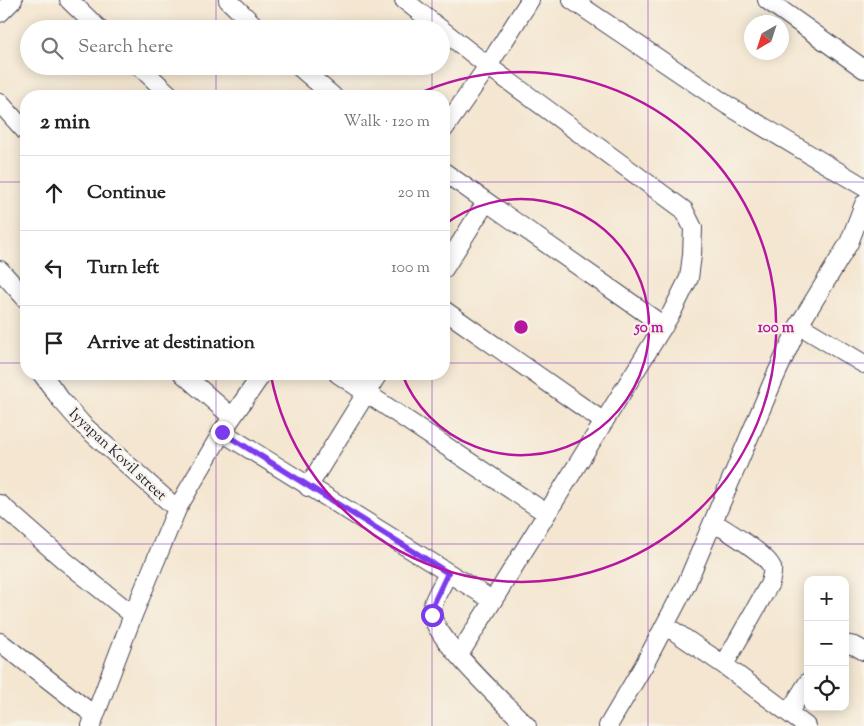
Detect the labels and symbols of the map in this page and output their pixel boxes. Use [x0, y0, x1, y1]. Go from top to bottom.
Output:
north arrow [744, 15, 789, 60]
centre of rings [512, 318, 530, 336]
text: 50 m [634, 318, 664, 339]
text: 100 m [758, 318, 795, 339]
street label: Iyyapan Kovil street [63, 404, 171, 506]
route end [211, 421, 234, 444]
route start [421, 604, 444, 627]

